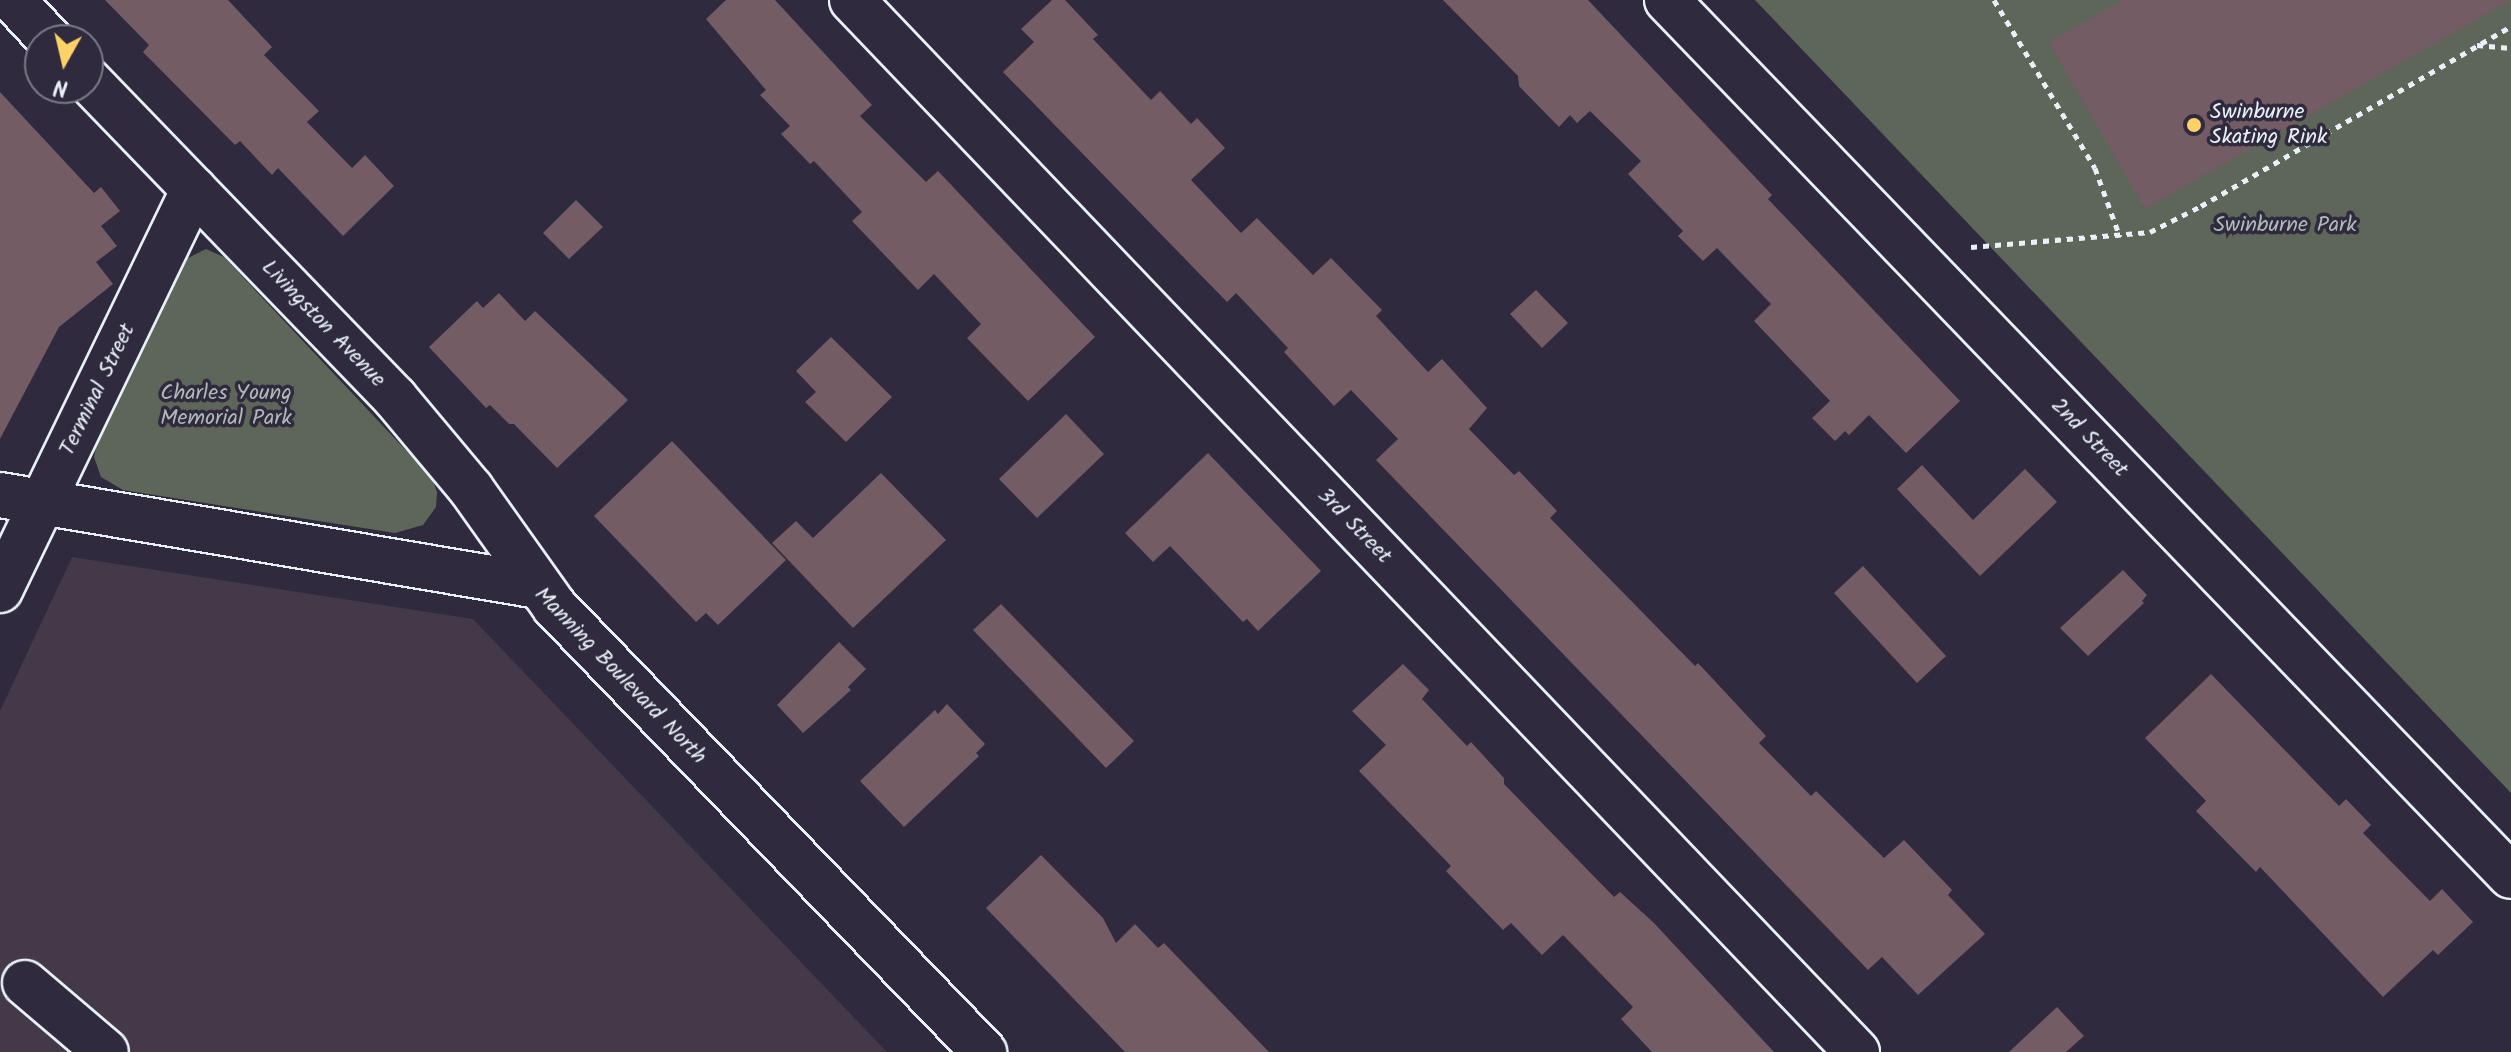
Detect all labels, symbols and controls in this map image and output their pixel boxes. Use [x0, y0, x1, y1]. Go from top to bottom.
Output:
north arrow [24, 24, 104, 104]
text: N [52, 68, 70, 105]
place label: Swinburne Skating Rink [2210, 99, 2327, 150]
marker: Swinburne Skating Rink [2185, 116, 2203, 134]
park label: Swinburne Park [2213, 213, 2357, 239]
street label: Livingston Avenue [255, 255, 391, 393]
street label: Terminal Street [55, 320, 141, 460]
park label: Charles Young Memorial Park [160, 380, 292, 432]
street label: 2nd Street [2045, 393, 2133, 483]
street label: 3rd Street [1311, 483, 1397, 569]
street label: Manning Boulevard North [528, 582, 712, 770]

